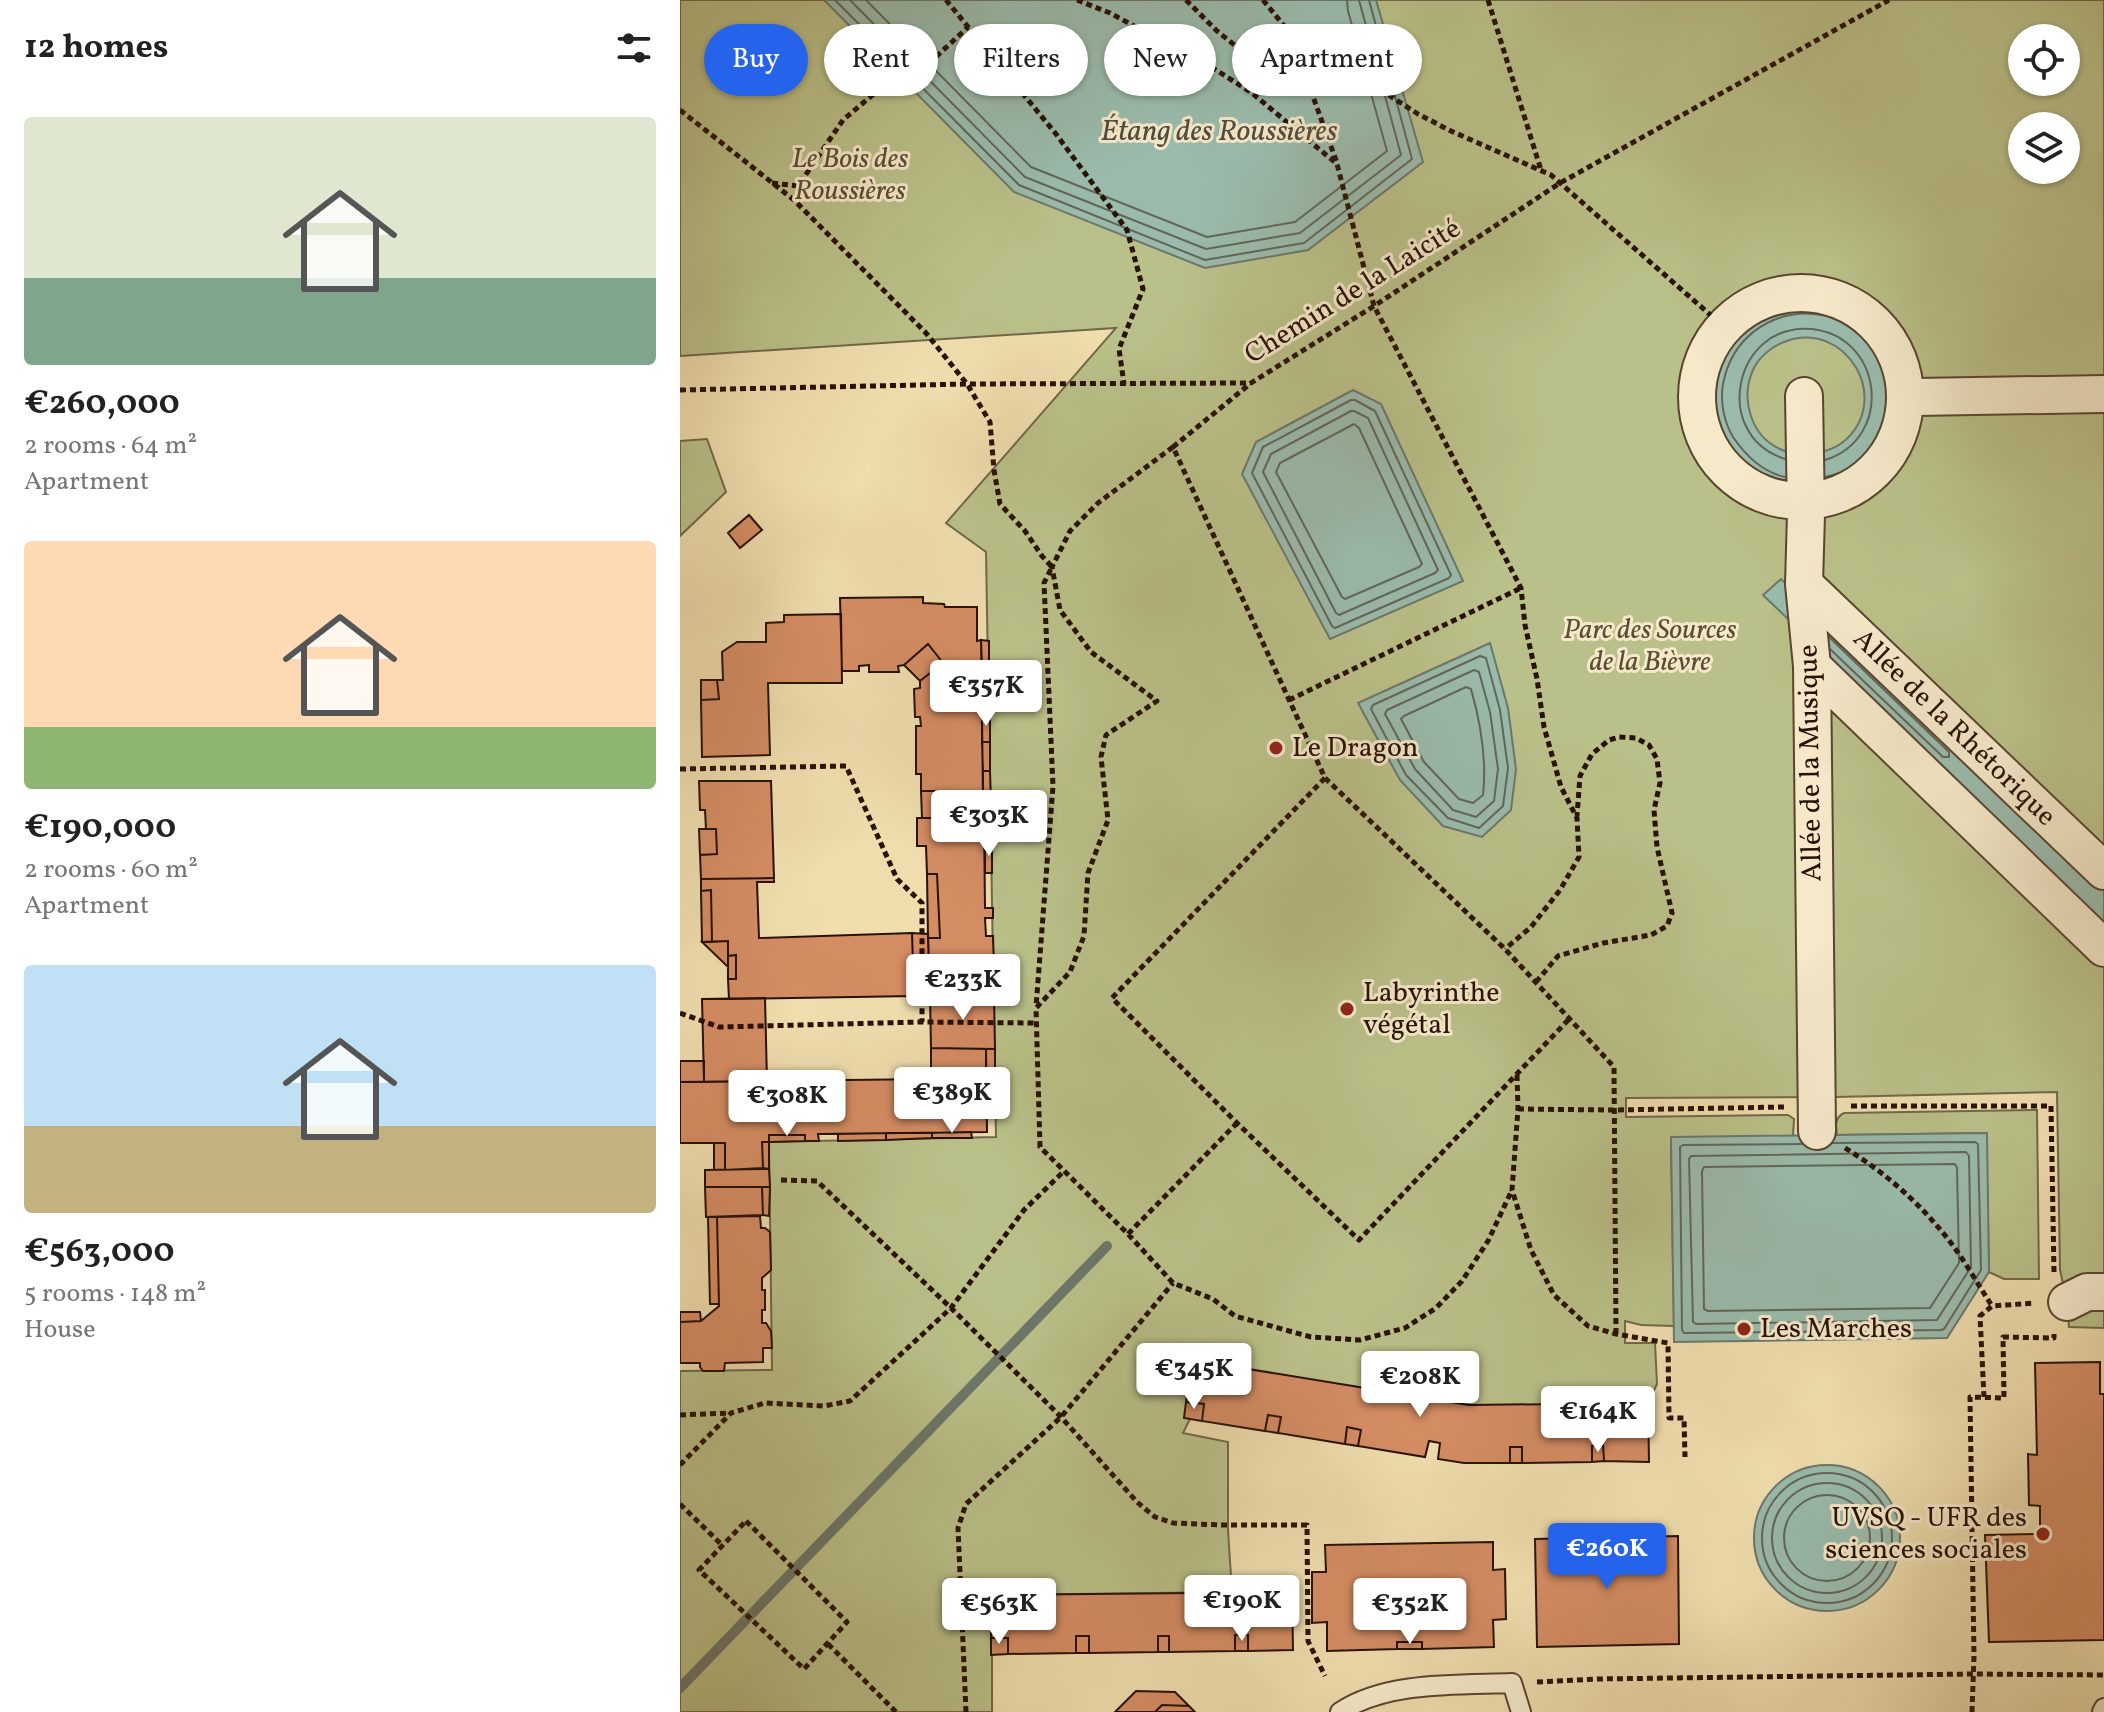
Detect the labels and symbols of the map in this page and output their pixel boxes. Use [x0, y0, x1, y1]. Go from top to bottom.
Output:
water label: Étang des Roussières [1100, 111, 1338, 153]
park label: Le Bois des Roussières [792, 140, 908, 211]
street label: Chemin de la Laicité [1237, 210, 1469, 374]
park label: Parc des Sources de la Bièvre [1563, 611, 1737, 682]
street label: Allée de la Rhétorique [1844, 620, 2064, 836]
street label: Allée de la Musique [1789, 644, 1833, 882]
pin: €357K [930, 660, 1042, 728]
place label: Le Dragon [1292, 729, 1419, 768]
marker: Le Dragon [1267, 739, 1285, 757]
pin: €303K [933, 790, 1045, 858]
pin: €233K [907, 954, 1019, 1022]
place label: Labyrinthe végétal [1363, 974, 1499, 1045]
marker: Labyrinthe végétal [1338, 1000, 1356, 1018]
pin: €389K [896, 1067, 1008, 1135]
pin: €308K [731, 1070, 843, 1138]
place label: Les Marches [1760, 1310, 1912, 1349]
marker: Les Marches [1735, 1320, 1753, 1338]
pin: €345K [1138, 1343, 1250, 1411]
pin: €208K [1364, 1351, 1476, 1419]
pin: €164K [1542, 1386, 1654, 1454]
place label: UVSQ - UFR des sciences sociales [1825, 1499, 2027, 1570]
pin: €260K [1551, 1523, 1663, 1591]
marker: UVSQ - UFR des sciences sociales [2034, 1525, 2052, 1543]
pin: €190K [1186, 1575, 1298, 1643]
pin: €563K [943, 1578, 1055, 1646]
pin: €352K [1354, 1578, 1466, 1646]

